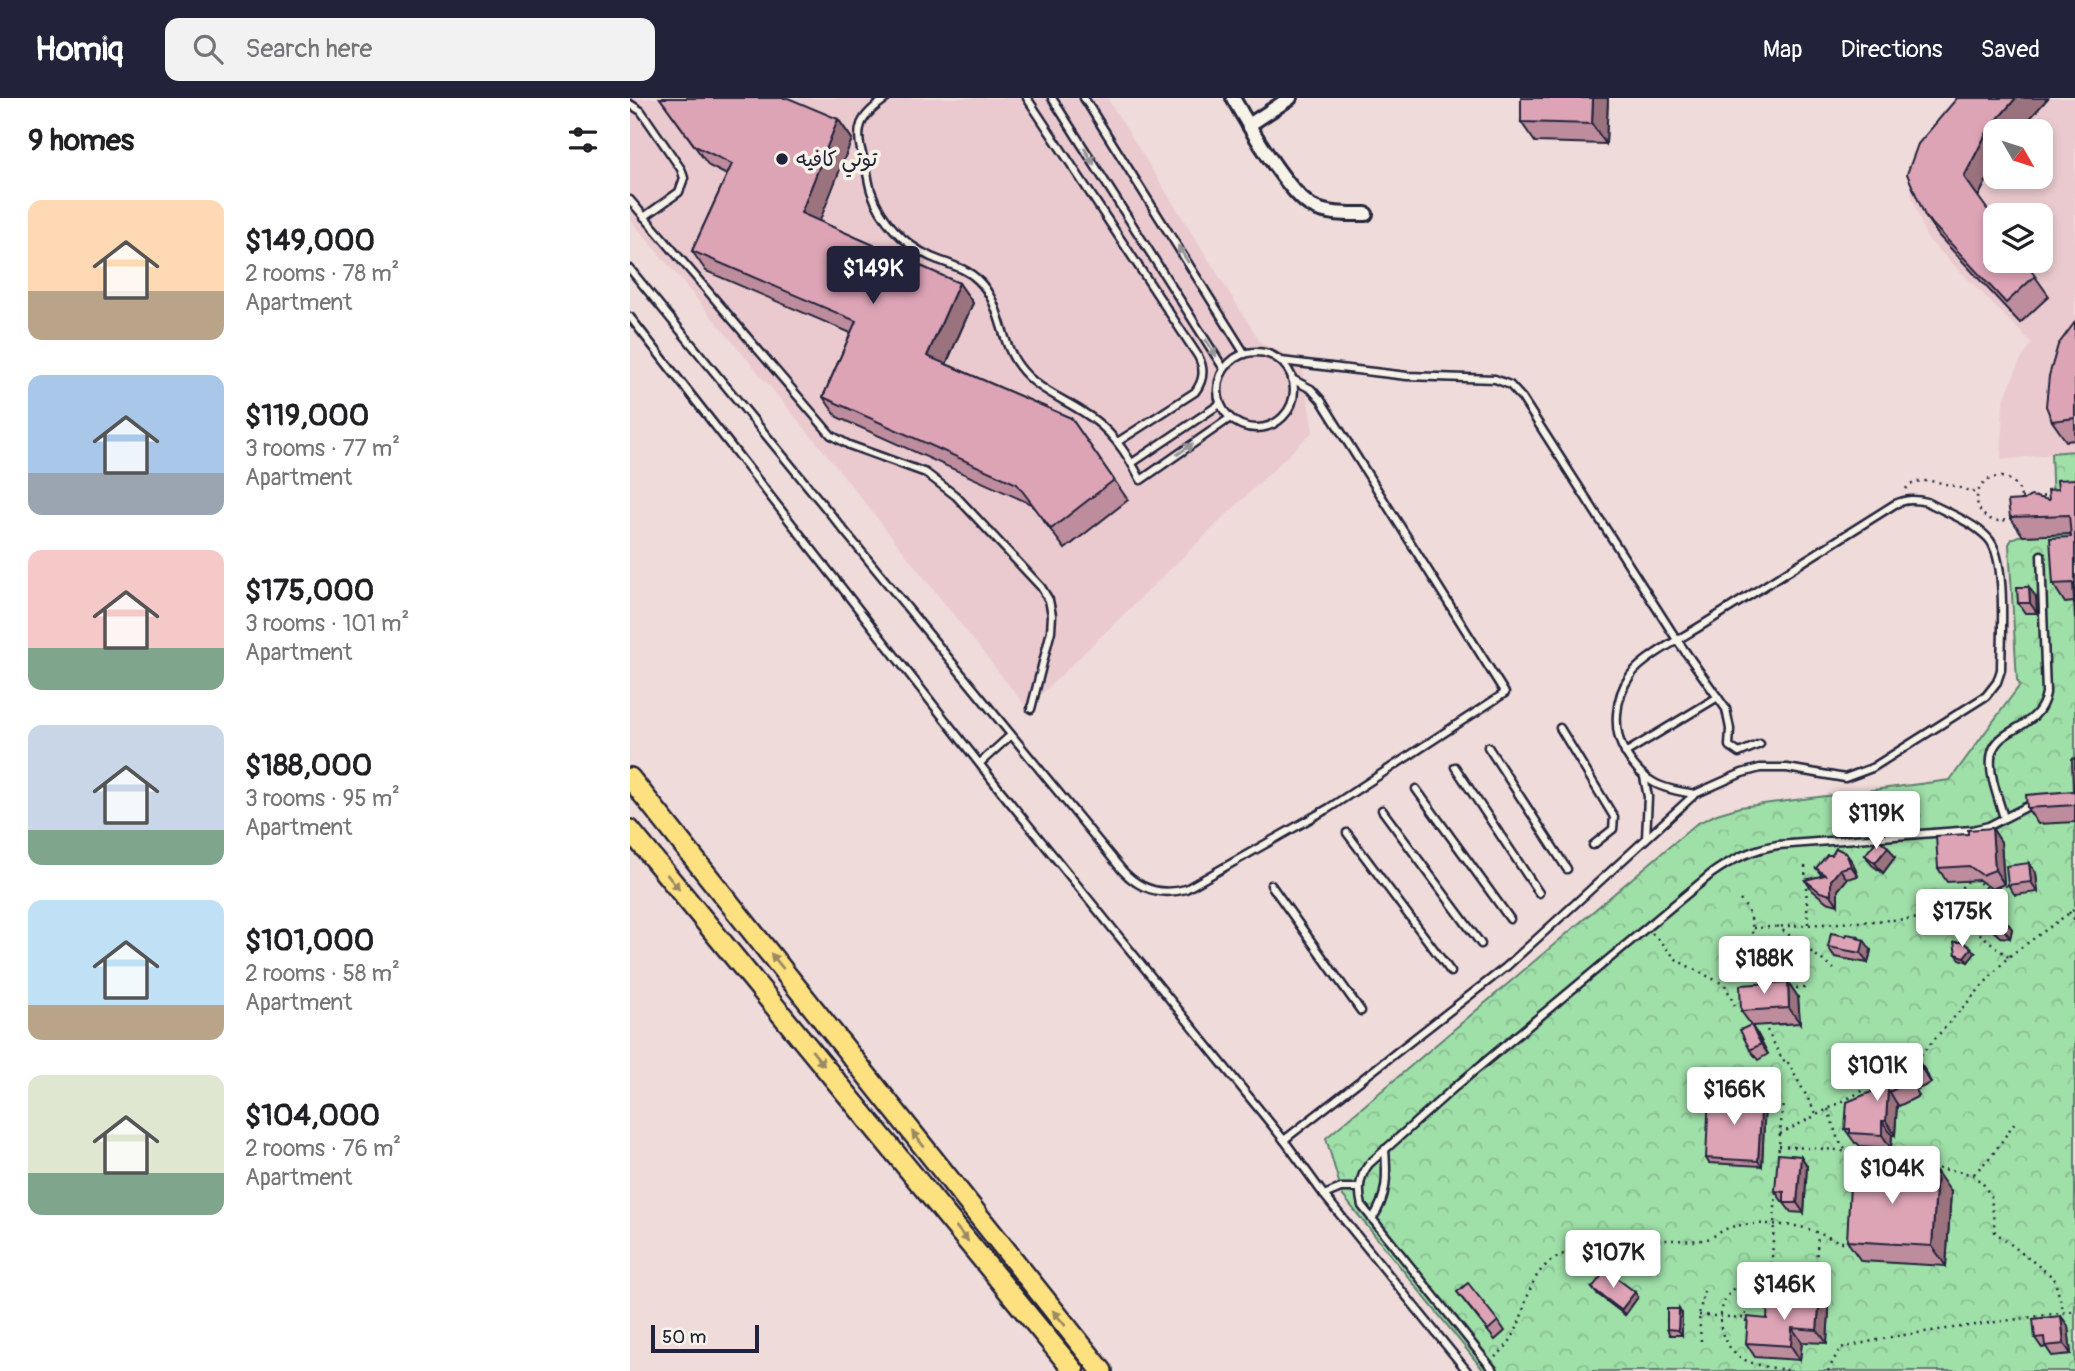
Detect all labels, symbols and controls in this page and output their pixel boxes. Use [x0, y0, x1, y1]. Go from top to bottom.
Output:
search box [165, 18, 655, 81]
text: Homiq [35, 29, 123, 70]
icon: search [189, 30, 227, 68]
text: Search here [245, 33, 372, 65]
text: Map [1763, 35, 1803, 64]
text: Directions [1841, 35, 1942, 64]
text: Saved [1980, 35, 2040, 64]
north arrow [1983, 119, 2053, 189]
map controls [1983, 119, 2053, 273]
icon: filters [564, 121, 602, 159]
text: 9 homes [28, 122, 134, 159]
place label: توتي كافيه [796, 146, 878, 178]
one-way arrow [1082, 146, 1095, 165]
marker: توتي كافيه [774, 151, 790, 167]
button: layers [1983, 203, 2053, 273]
text: $149,000 [245, 222, 375, 259]
icon: home [84, 228, 168, 312]
one-way arrow [1177, 245, 1190, 264]
pin: $149K [824, 246, 922, 306]
text: $149K [843, 254, 903, 283]
text: 2 rooms · 78 m² [245, 259, 399, 288]
text: Apartment [245, 288, 352, 317]
one-way arrow [1204, 338, 1217, 357]
text: $119,000 [245, 397, 369, 434]
icon: home [84, 403, 168, 487]
text: 3 rooms · 77 m² [245, 434, 400, 463]
one-way arrow [1176, 442, 1194, 456]
text: Apartment [245, 463, 352, 492]
text: $175,000 [245, 572, 374, 609]
icon: home [84, 578, 168, 662]
text: 3 rooms · 101 m² [245, 609, 409, 638]
text: Apartment [245, 638, 352, 667]
text: $188,000 [245, 747, 372, 784]
icon: home [84, 753, 168, 837]
text: 3 rooms · 95 m² [245, 784, 400, 813]
pin: $119K [1827, 792, 1925, 851]
text: $119K [1848, 799, 1904, 828]
text: Apartment [245, 813, 352, 842]
one-way arrow [666, 873, 681, 891]
pin: $175K [1913, 890, 2011, 949]
text: $175K [1932, 897, 1992, 926]
text: $101,000 [245, 922, 374, 959]
icon: home [84, 928, 168, 1012]
pin: $188K [1715, 936, 1813, 996]
text: $188K [1735, 944, 1793, 973]
one-way arrow [770, 952, 785, 969]
text: 2 rooms · 58 m² [245, 959, 400, 988]
text: Apartment [245, 988, 352, 1017]
pin: $101K [1828, 1044, 1926, 1103]
one-way arrow [810, 1049, 825, 1067]
text: $101K [1847, 1051, 1907, 1080]
pin: $166K [1685, 1068, 1783, 1127]
text: $166K [1703, 1075, 1765, 1104]
text: $104,000 [245, 1097, 380, 1134]
icon: home [84, 1103, 168, 1187]
one-way arrow [911, 1130, 926, 1148]
text: 2 rooms · 76 m² [245, 1134, 401, 1163]
pin: $104K [1843, 1146, 1941, 1206]
text: $104K [1860, 1154, 1924, 1183]
text: Apartment [245, 1163, 352, 1192]
one-way arrow [954, 1225, 969, 1242]
pin: $107K [1564, 1230, 1662, 1290]
text: $107K [1581, 1238, 1645, 1267]
pin: $146K [1735, 1262, 1833, 1322]
text: $146K [1753, 1270, 1815, 1299]
one-way arrow [1052, 1309, 1067, 1326]
scale bar [651, 1322, 760, 1354]
text: 50 m [662, 1325, 706, 1349]

